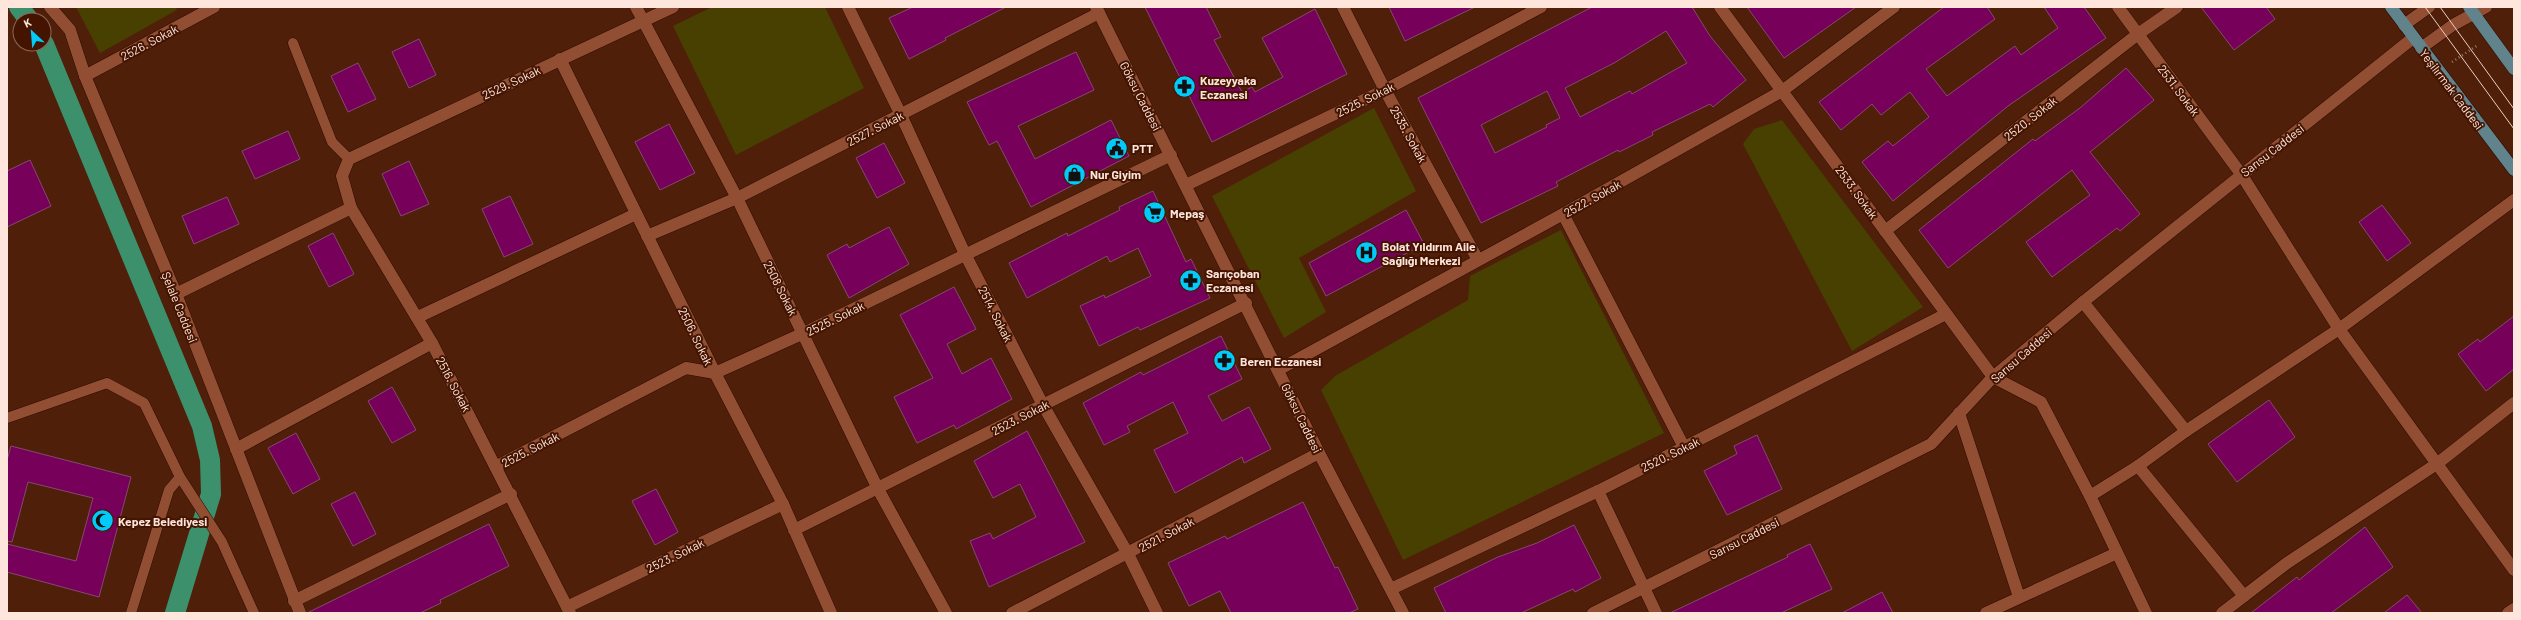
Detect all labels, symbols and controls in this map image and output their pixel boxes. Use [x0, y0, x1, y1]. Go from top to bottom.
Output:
north arrow [12, 12, 52, 52]
text: K [21, 15, 33, 30]
street label: 2526. Sokak [118, 21, 180, 63]
street label: Yeşilırmak Caddesi [2417, 46, 2487, 132]
street label: Göksu Caddesi [1118, 59, 1164, 133]
street label: 2529. Sokak [480, 62, 542, 102]
street label: 2531. Sokak [2155, 62, 2203, 118]
place label: Kuzeyyaka Eczanesi [1200, 73, 1256, 101]
pharmacy icon: Kuzeyyaka Eczanesi [1172, 74, 1198, 100]
street label: 2525. Sokak [1334, 79, 1396, 119]
street label: 2520. Sokak [2001, 93, 2059, 143]
street label: 2535. Sokak [1388, 103, 1430, 165]
street label: 2527. Sokak [844, 108, 906, 148]
street label: Sarısu Caddesi [2238, 121, 2306, 179]
public building icon: PTT [1104, 135, 1130, 161]
place label: PTT [1132, 141, 1153, 155]
shop icon: Nur Giyim [1062, 161, 1088, 187]
street label: 2533. Sokak [1833, 163, 1881, 221]
place label: Nur Giyim [1090, 167, 1141, 181]
street label: 2522. Sokak [1561, 177, 1623, 219]
supermarket icon: Mepaş [1141, 200, 1167, 226]
place label: Mepaş [1170, 206, 1204, 220]
place label: Bolat Yıldırım Aile Sağlığı Merkezi [1382, 239, 1476, 267]
hospital icon: Bolat Yıldırım Aile Sağlığı Merkezi [1353, 240, 1379, 266]
street label: 2508 Sokak [761, 258, 801, 318]
place label: Sarıçoban Eczanesi [1206, 266, 1260, 294]
pharmacy icon: Sarıçoban Eczanesi [1178, 267, 1204, 293]
street label: Şelale Caddesi [159, 269, 201, 345]
street label: 2514. Sokak [976, 284, 1016, 344]
street label: 2525. Sokak [804, 298, 866, 338]
street label: 2506. Sokak [676, 305, 716, 367]
street label: Sarısu Caddesi [1988, 325, 2054, 385]
pharmacy icon: Beren Eczanesi [1212, 348, 1238, 374]
street label: 2516. Sokak [434, 354, 474, 414]
place label: Beren Eczanesi [1240, 354, 1321, 368]
street label: Göksu Caddesi [1279, 381, 1325, 455]
street label: 2523. Sokak [989, 397, 1051, 437]
street label: 2525. Sokak [499, 429, 561, 469]
street label: 2520. Sokak [1639, 434, 1701, 474]
mosque icon: Kepez Belediyesi [90, 508, 116, 534]
place label: Kepez Belediyesi [118, 514, 207, 528]
street label: 2521. Sokak [1136, 514, 1196, 554]
street label: Sarısu Caddesi [1707, 514, 1781, 562]
street label: 2523. Sokak [644, 535, 706, 575]

